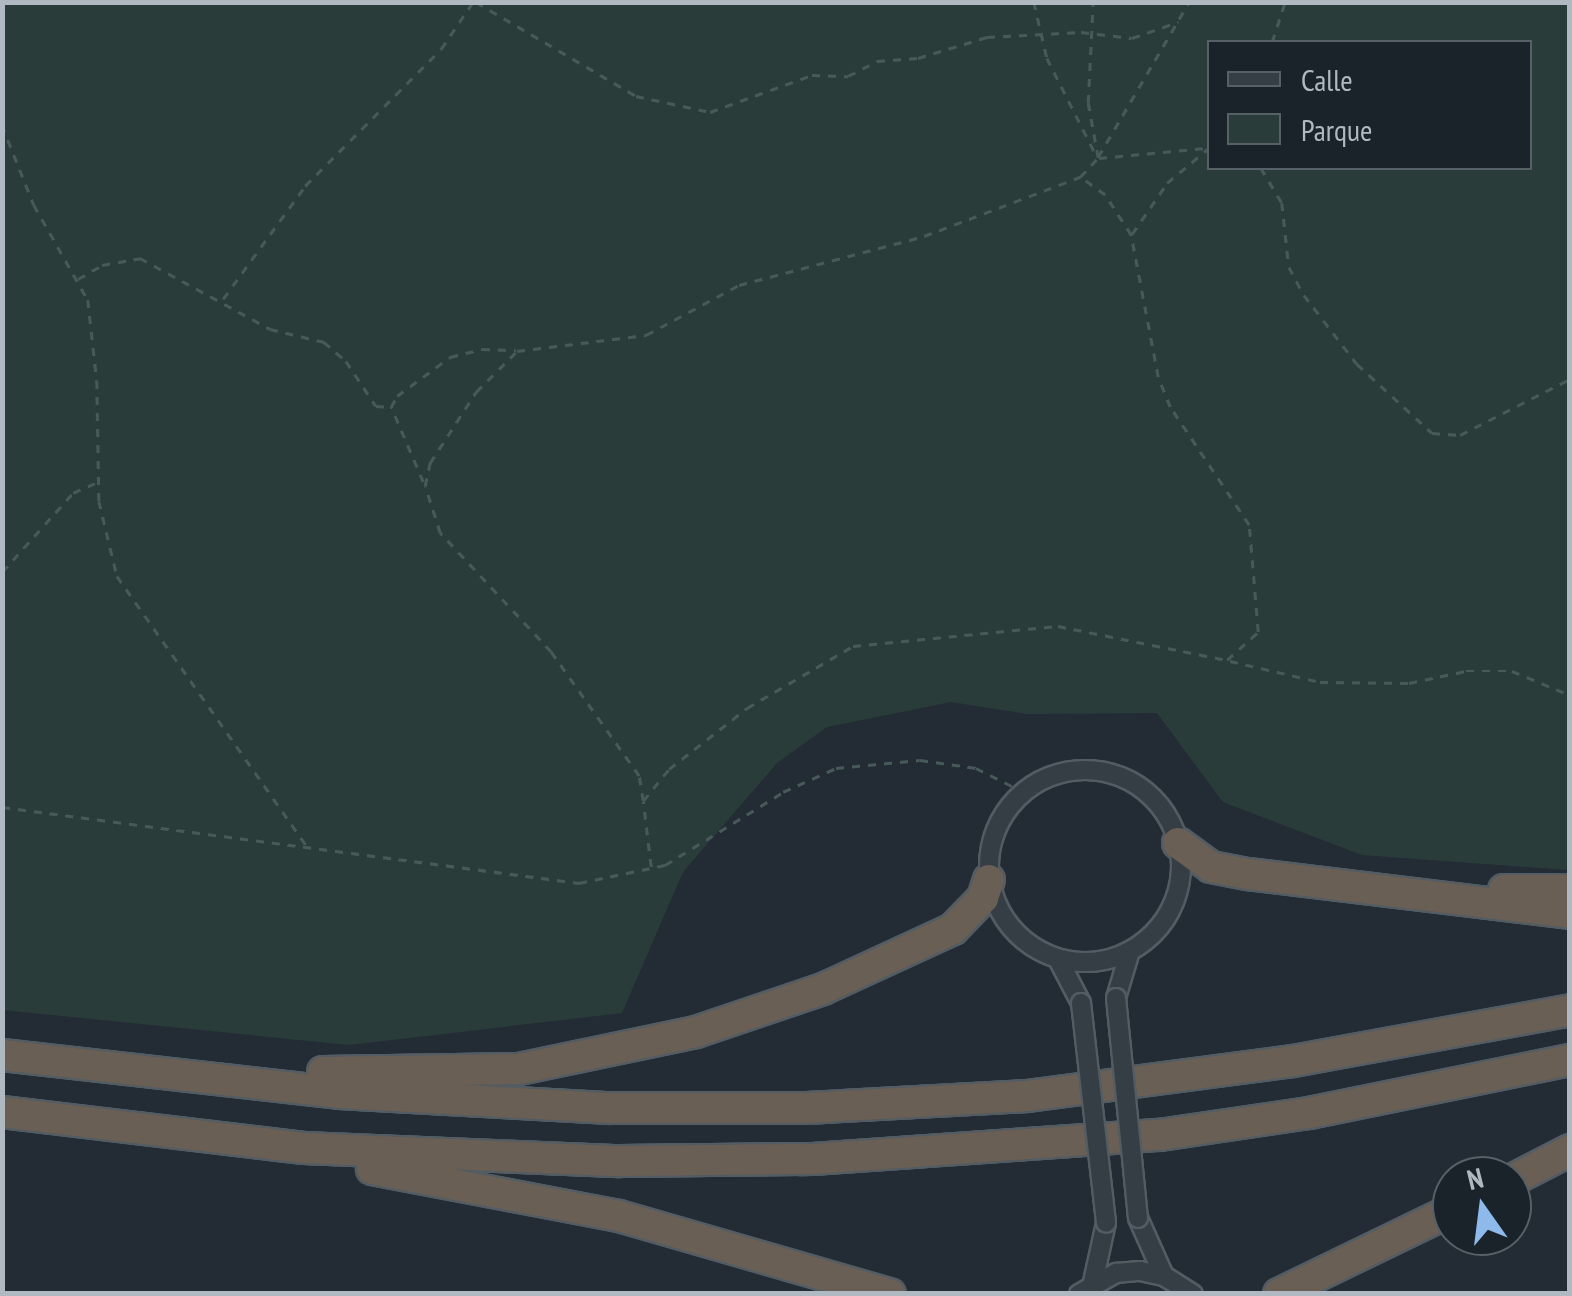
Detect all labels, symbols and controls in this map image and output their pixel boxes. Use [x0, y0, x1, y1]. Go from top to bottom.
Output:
legend [1207, 40, 1532, 170]
text: Calle [1301, 60, 1353, 99]
text: Parque [1301, 110, 1372, 149]
north arrow [1432, 1156, 1532, 1256]
text: N [1463, 1159, 1487, 1198]

